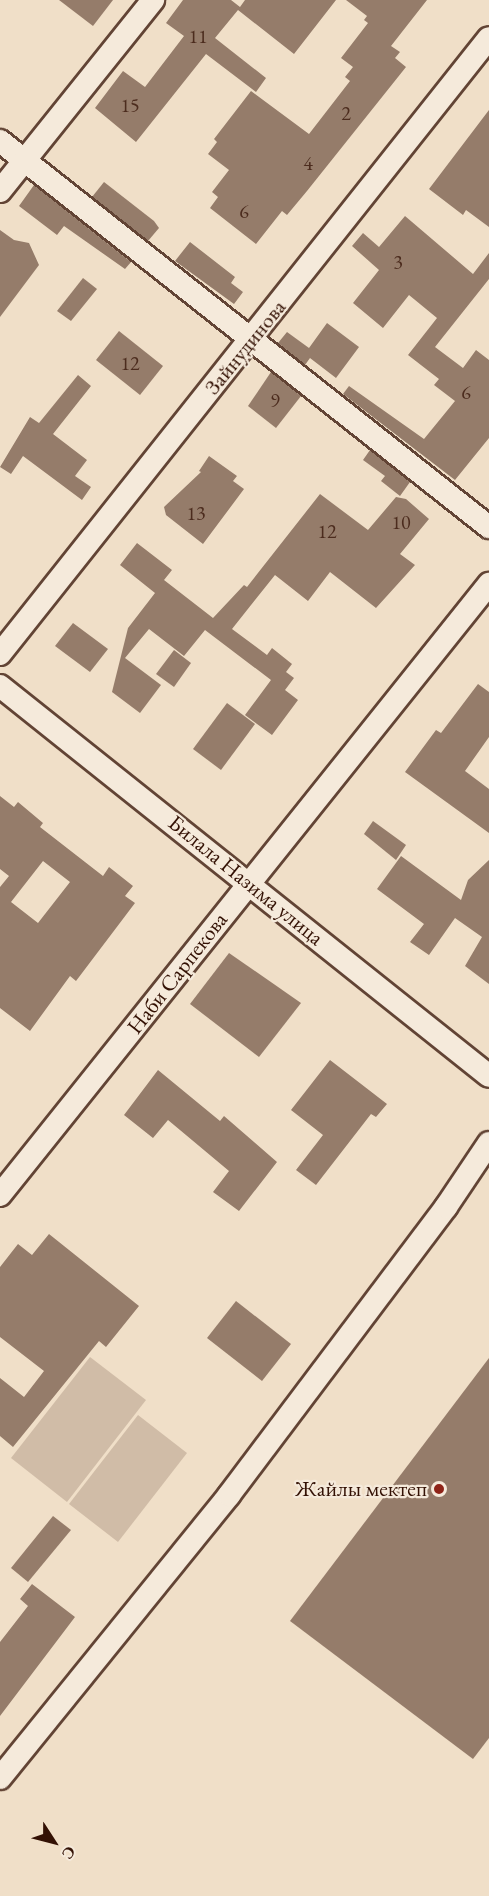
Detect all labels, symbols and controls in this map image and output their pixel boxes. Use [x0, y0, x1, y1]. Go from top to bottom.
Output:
house number: 11 [188, 24, 208, 48]
house number: 15 [120, 93, 140, 117]
house number: 2 [341, 101, 351, 125]
house number: 4 [303, 151, 313, 175]
house number: 6 [239, 199, 249, 223]
house number: 3 [393, 250, 403, 274]
street label: Зайнудинова [199, 294, 291, 400]
house number: 12 [120, 351, 140, 375]
house number: 6 [461, 380, 471, 404]
house number: 9 [270, 388, 280, 412]
house number: 13 [186, 501, 206, 525]
house number: 10 [391, 510, 411, 534]
house number: 12 [317, 519, 337, 543]
street label: Билала Назима улица [163, 809, 329, 951]
street label: Наби Сарпекова [121, 907, 233, 1039]
place label: Жайлы мектеп [295, 1476, 427, 1502]
marker: Жайлы мектеп [432, 1482, 446, 1496]
north arrow [24, 1812, 84, 1872]
text: С [57, 1842, 81, 1864]

